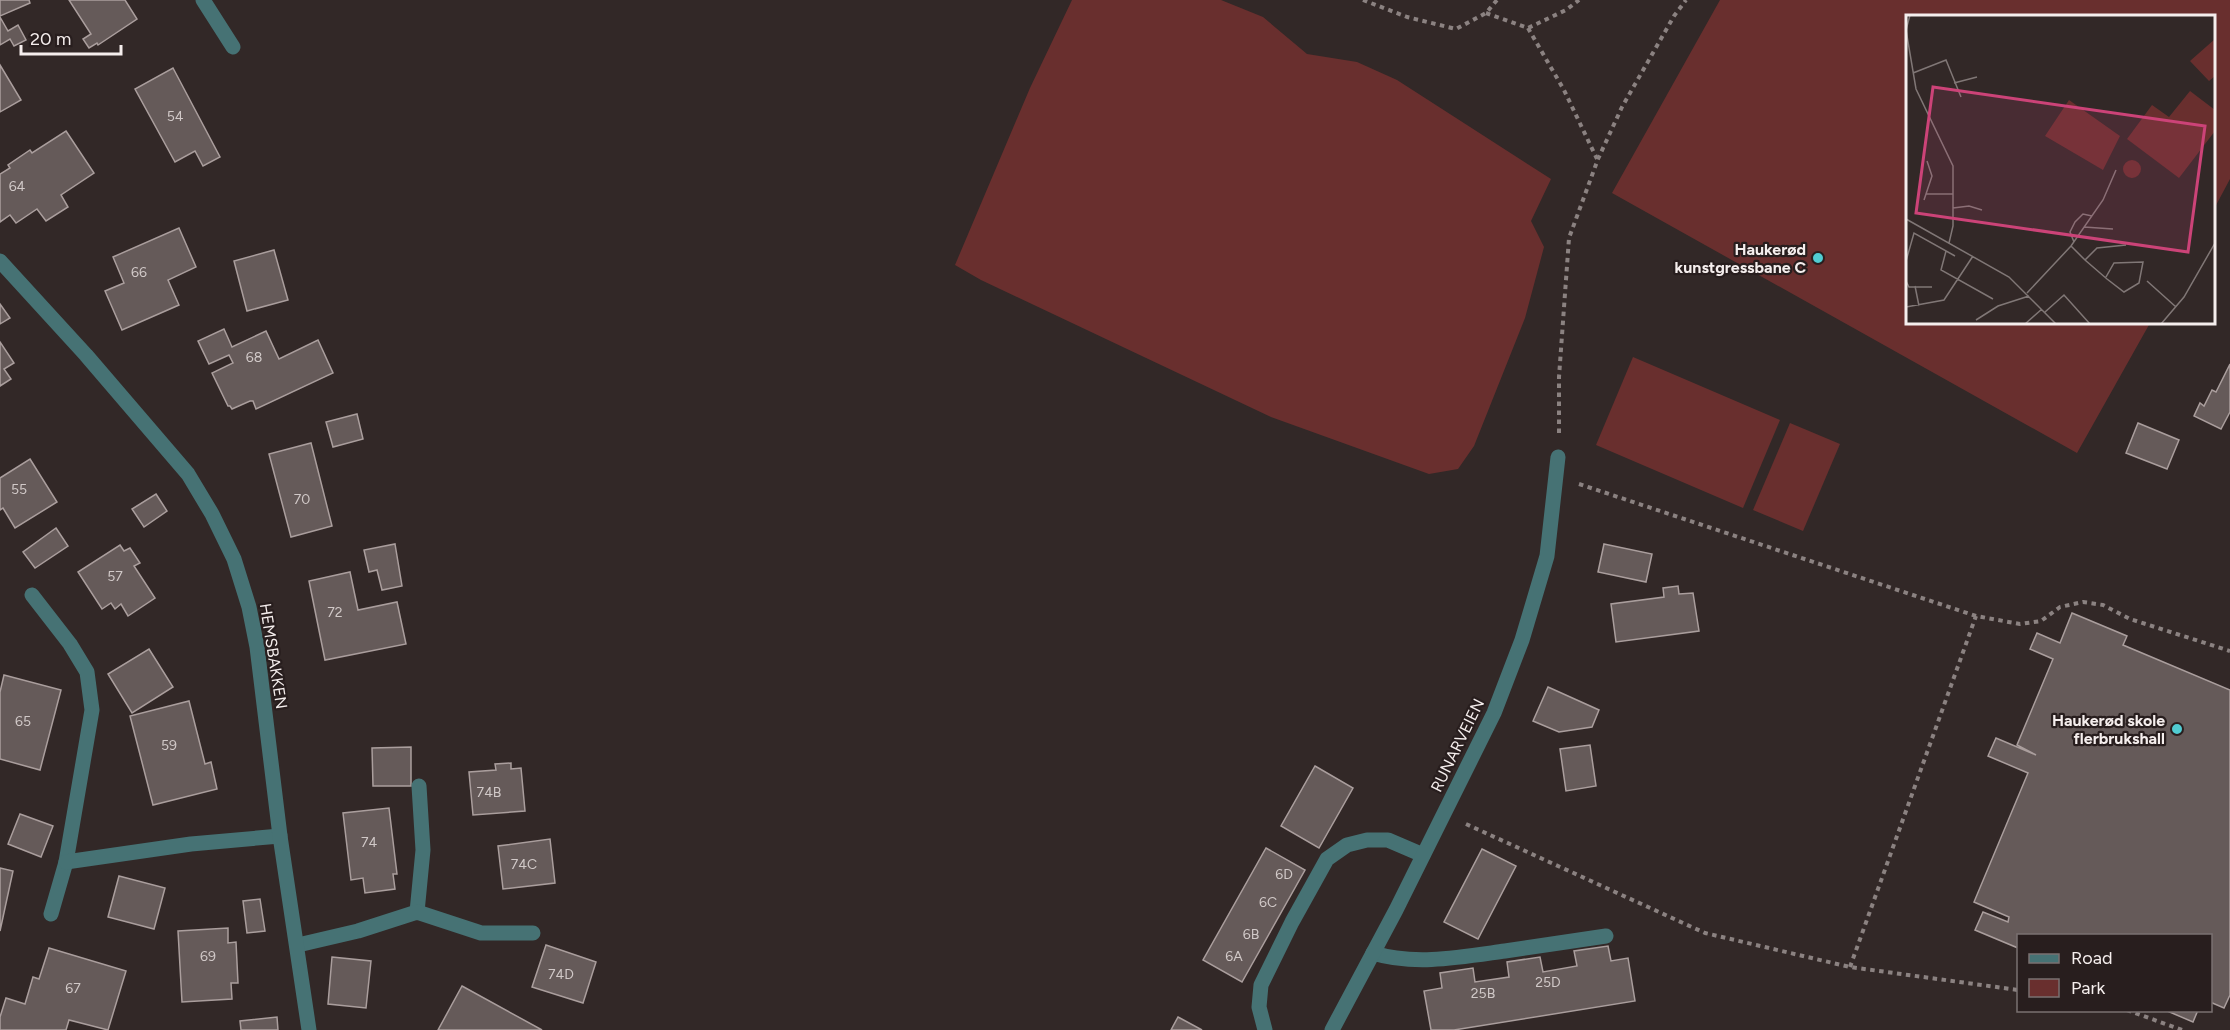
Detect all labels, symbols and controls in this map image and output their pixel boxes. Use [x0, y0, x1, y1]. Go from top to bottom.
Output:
inset map [1906, 15, 2215, 324]
scale bar [21, 18, 122, 56]
text: 20 m [30, 28, 71, 50]
house number: 54 [167, 108, 184, 125]
house number: 64 [9, 178, 26, 195]
place label: Haukerød kunstgressbane C [1675, 240, 1806, 277]
marker: Haukerød kunstgressbane C [1811, 251, 1825, 265]
house number: 66 [131, 264, 147, 281]
house number: 68 [246, 349, 262, 366]
house number: 55 [11, 481, 27, 498]
house number: 70 [294, 491, 310, 508]
house number: 57 [107, 568, 123, 585]
street label: HEMSBAKKEN [256, 602, 291, 710]
house number: 72 [327, 604, 343, 621]
street label: RUNARVEIEN [1427, 696, 1488, 795]
place label: Haukerød skole flerbrukshall [2052, 711, 2165, 748]
house number: 65 [15, 713, 31, 730]
marker: Haukerød skole flerbrukshall [2170, 722, 2184, 736]
house number: 59 [161, 737, 177, 754]
house number: 74B [477, 784, 501, 801]
house number: 74 [361, 834, 377, 851]
house number: 74C [511, 856, 537, 873]
house number: 6D [1275, 866, 1293, 883]
house number: 6C [1259, 894, 1277, 911]
house number: 6B [1243, 926, 1259, 943]
legend [2017, 934, 2212, 1012]
text: Road [2071, 947, 2112, 969]
house number: 69 [200, 948, 216, 965]
house number: 6A [1225, 948, 1243, 965]
house number: 74D [548, 966, 574, 983]
house number: 25D [1535, 974, 1561, 991]
text: Park [2071, 977, 2106, 999]
house number: 67 [65, 980, 81, 997]
house number: 25B [1471, 985, 1495, 1002]

